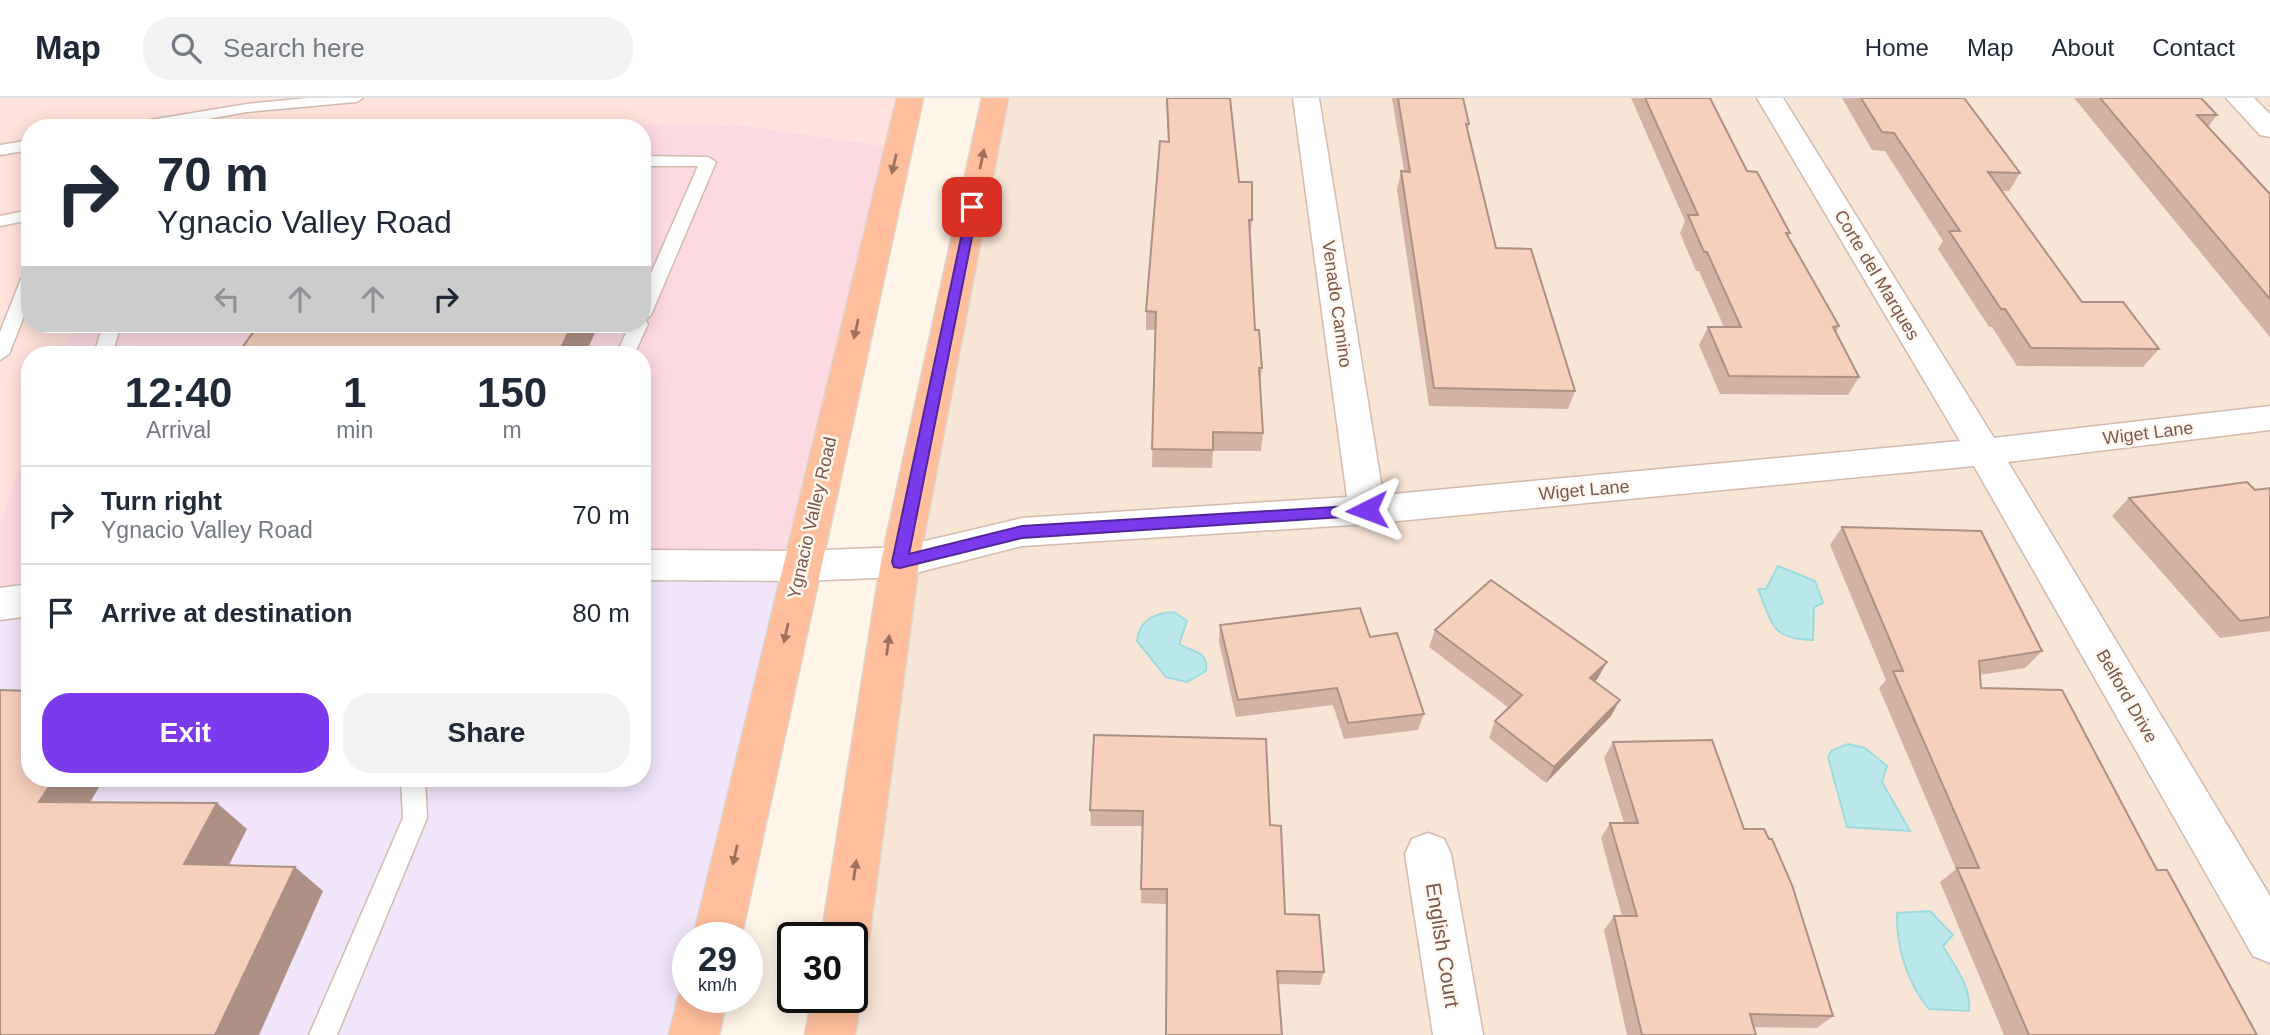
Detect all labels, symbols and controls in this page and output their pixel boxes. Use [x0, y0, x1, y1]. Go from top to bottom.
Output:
search box [143, 17, 633, 80]
text: Map [35, 29, 101, 66]
icon: search [167, 29, 205, 67]
text: Search here [223, 33, 365, 63]
text: Home [1865, 34, 1929, 61]
text: Map [1967, 34, 2014, 61]
text: About [2052, 34, 2114, 61]
text: Contact [2152, 34, 2235, 61]
icon: right [42, 147, 133, 238]
text: 70 m [157, 147, 269, 201]
one-way arrow [977, 148, 988, 170]
one-way arrow [888, 153, 899, 175]
pin [942, 177, 1002, 237]
icon: arrive [953, 188, 991, 226]
text: Ygnacio Valley Road [157, 204, 452, 240]
street label: Corte del Marques [1830, 206, 1924, 344]
street label: Venado Camino [1318, 239, 1356, 369]
icon: left [208, 280, 246, 318]
icon: ahead [281, 280, 319, 318]
icon: ahead [354, 280, 392, 318]
icon: right [427, 280, 465, 318]
one-way arrow [850, 318, 861, 340]
text: 12:40 [125, 369, 232, 416]
text: 1 [343, 369, 366, 416]
text: 150 [477, 369, 547, 416]
text: Arrival [146, 417, 211, 443]
text: min [336, 417, 373, 443]
text: m [503, 417, 522, 443]
street label: Wiget Lane [2102, 418, 2194, 448]
street label: Ygnacio Valley Road [784, 435, 840, 601]
position arrow [1330, 473, 1404, 547]
street label: Wiget Lane [1538, 476, 1630, 504]
text: Turn right [101, 486, 222, 516]
icon: right [42, 496, 80, 534]
text: 70 m [572, 500, 630, 530]
text: Ygnacio Valley Road [101, 517, 313, 543]
icon: arrive [42, 594, 80, 632]
text: Arrive at destination [101, 598, 352, 628]
text: 80 m [572, 598, 630, 628]
one-way arrow [780, 622, 791, 644]
one-way arrow [882, 634, 893, 656]
street label: Belford Drive [2092, 646, 2162, 746]
button: Exit [42, 693, 329, 773]
button: Share [343, 693, 630, 773]
one-way arrow [730, 844, 741, 866]
one-way arrow [849, 859, 860, 881]
street label: English Court [1422, 881, 1464, 1009]
speed limit sign: 30 [777, 922, 868, 1013]
text: 29 [698, 939, 737, 978]
text: km/h [698, 975, 737, 995]

